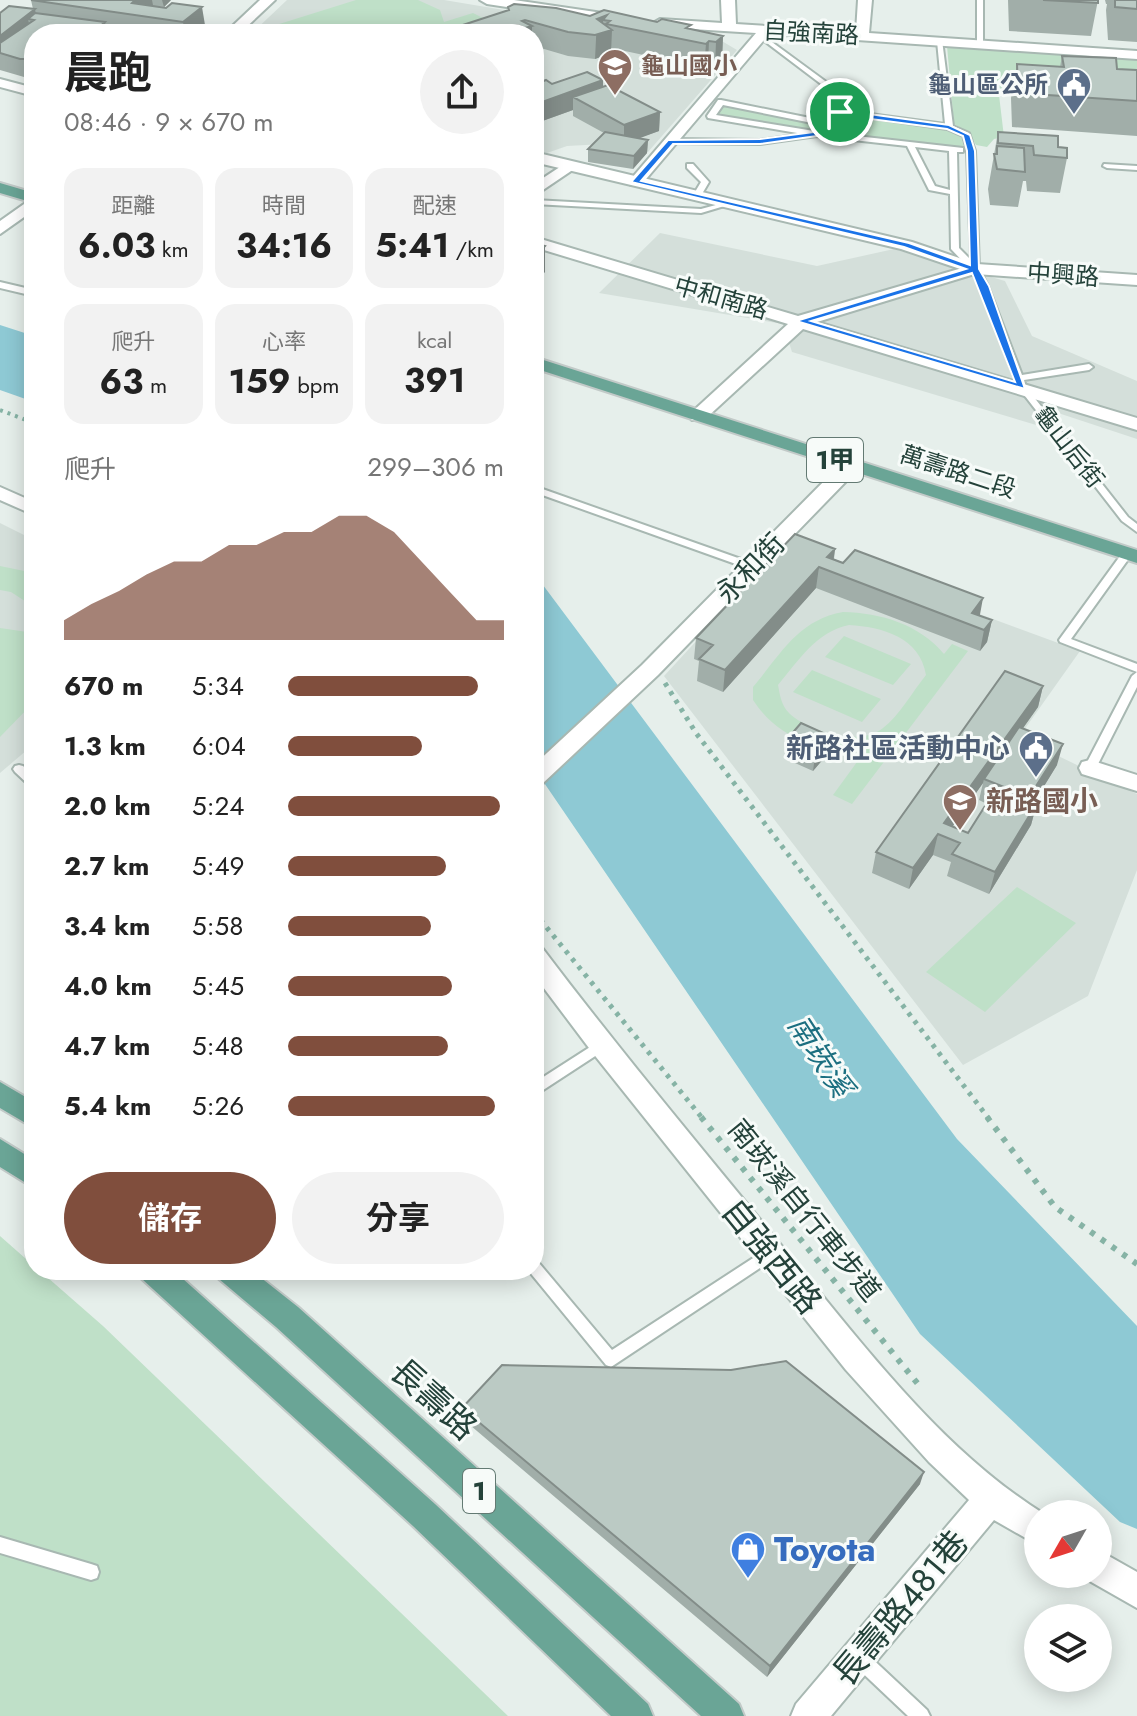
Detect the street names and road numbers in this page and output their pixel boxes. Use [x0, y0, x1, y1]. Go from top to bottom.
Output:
street label: 自強南路 [762, 13, 860, 52]
street label: 中興路 [1026, 255, 1100, 294]
street label: 中和南路 [670, 267, 772, 328]
street label: 龜山后街 [1026, 398, 1113, 495]
street label: 萬壽路二段 [896, 436, 1021, 507]
road number: 1甲 [807, 438, 863, 482]
street label: 永和街 [706, 524, 794, 613]
street label: 南崁溪自行車步道 [718, 1110, 891, 1310]
street label: 自強西路 [710, 1188, 833, 1325]
street label: 長壽路 [379, 1347, 488, 1452]
road number: 1 [463, 1469, 495, 1513]
street label: 長壽路481巷 [821, 1520, 980, 1697]

